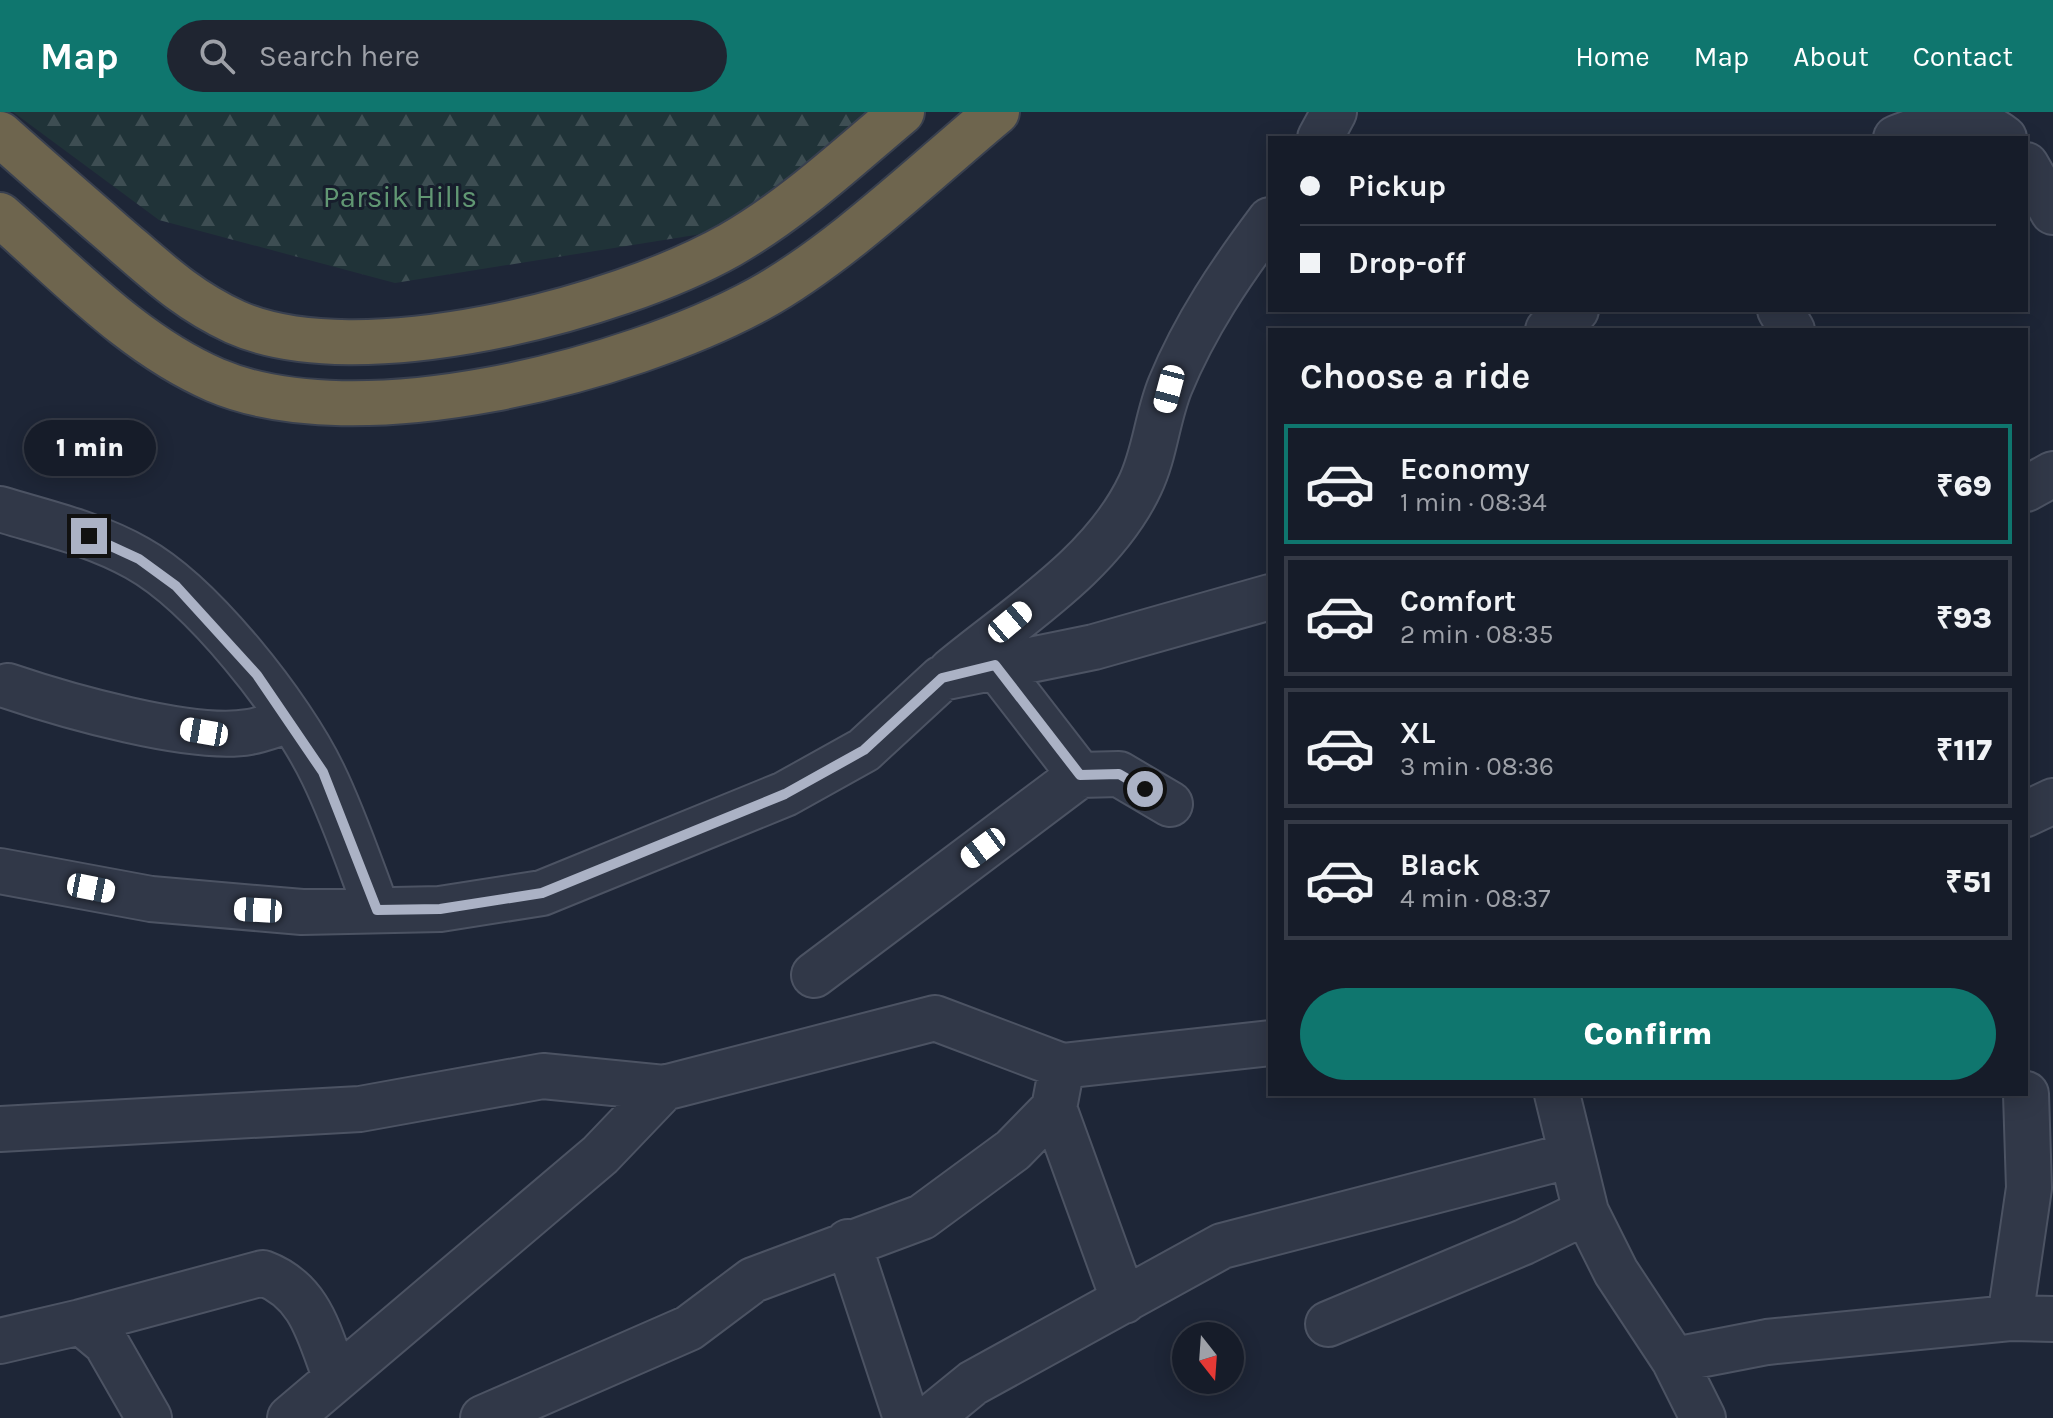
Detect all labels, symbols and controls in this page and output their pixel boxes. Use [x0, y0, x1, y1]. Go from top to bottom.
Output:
search box [167, 20, 727, 92]
text: Map [40, 34, 119, 79]
icon: search [195, 34, 239, 78]
text: Search here [259, 38, 420, 74]
text: Home [1575, 40, 1650, 73]
text: Map [1694, 40, 1749, 73]
text: About [1793, 40, 1869, 73]
text: Contact [1913, 40, 2013, 73]
text: Pickup [1348, 168, 1446, 204]
park label: Parsik Hills [323, 179, 477, 215]
text: Drop-off [1348, 245, 1466, 281]
text: Choose a ride [1300, 355, 1530, 397]
car [1151, 363, 1187, 415]
callout: 1 min [23, 420, 155, 476]
text: 1 min [56, 432, 124, 463]
icon: car [1304, 448, 1376, 520]
text: Economy [1400, 451, 1530, 487]
text: ₹69 [1936, 468, 1992, 504]
text: 1 min · 08:34 [1400, 487, 1547, 518]
route end [71, 518, 107, 554]
icon: car [1304, 580, 1376, 652]
text: Comfort [1400, 583, 1516, 619]
car [984, 597, 1036, 647]
text: ₹93 [1936, 600, 1992, 636]
text: 2 min · 08:35 [1400, 619, 1553, 650]
icon: car [1304, 712, 1376, 784]
text: XL [1400, 715, 1435, 751]
car [178, 716, 230, 748]
text: ₹117 [1936, 732, 1992, 768]
text: 3 min · 08:36 [1400, 751, 1554, 782]
route start [1127, 771, 1163, 807]
car [957, 824, 1009, 872]
icon: car [1304, 844, 1376, 916]
text: Black [1400, 847, 1480, 883]
text: ₹51 [1945, 864, 1992, 900]
car [65, 872, 117, 904]
text: 4 min · 08:37 [1400, 883, 1550, 914]
car [233, 897, 283, 923]
button: Confirm [1300, 988, 1996, 1080]
north arrow [1172, 1322, 1244, 1394]
map controls [1172, 1322, 1244, 1394]

